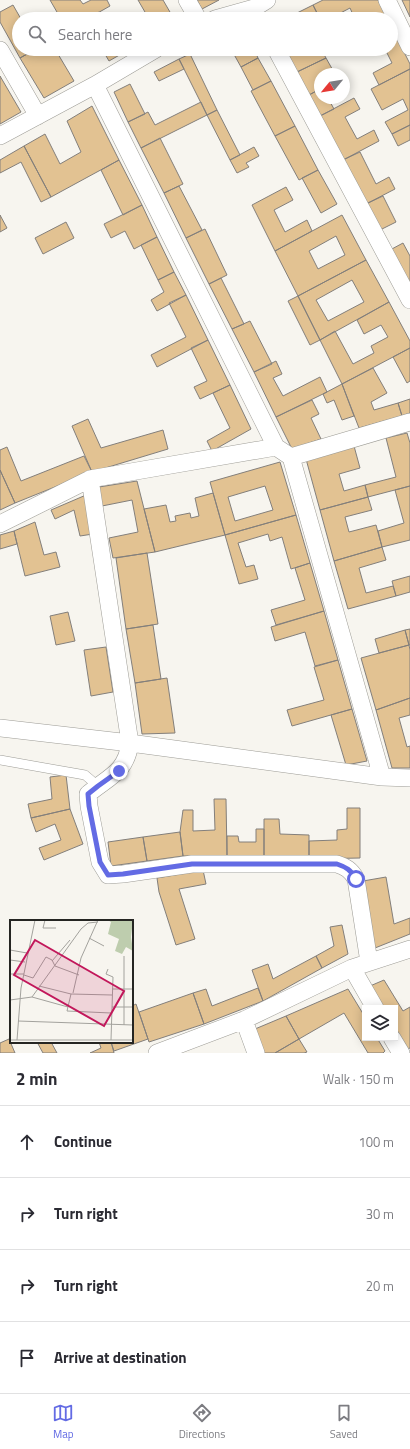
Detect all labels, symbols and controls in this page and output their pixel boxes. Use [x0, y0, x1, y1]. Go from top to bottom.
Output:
search box [12, 12, 398, 56]
icon: search [26, 23, 48, 45]
text: Search here [58, 23, 132, 46]
north arrow [314, 68, 350, 104]
route end [110, 762, 128, 780]
route start [347, 870, 365, 888]
inset map [10, 920, 133, 1043]
map controls [362, 1005, 398, 1041]
button: layers [362, 1005, 398, 1041]
text: 2 min [16, 1066, 57, 1092]
text: Walk · 150 m [323, 1069, 394, 1089]
text: Continue [54, 1130, 112, 1153]
icon: ahead [16, 1131, 38, 1153]
text: 100 m [358, 1132, 394, 1152]
text: Turn right [54, 1202, 118, 1225]
icon: right [16, 1203, 38, 1225]
text: 30 m [366, 1204, 394, 1224]
text: Turn right [54, 1274, 118, 1297]
icon: right [16, 1275, 38, 1297]
text: 20 m [366, 1276, 394, 1296]
text: Arrive at destination [54, 1346, 187, 1369]
icon: arrive [16, 1347, 38, 1369]
tab: Map [52, 1402, 74, 1442]
tab: Directions [179, 1402, 225, 1442]
tab: Saved [330, 1402, 358, 1442]

